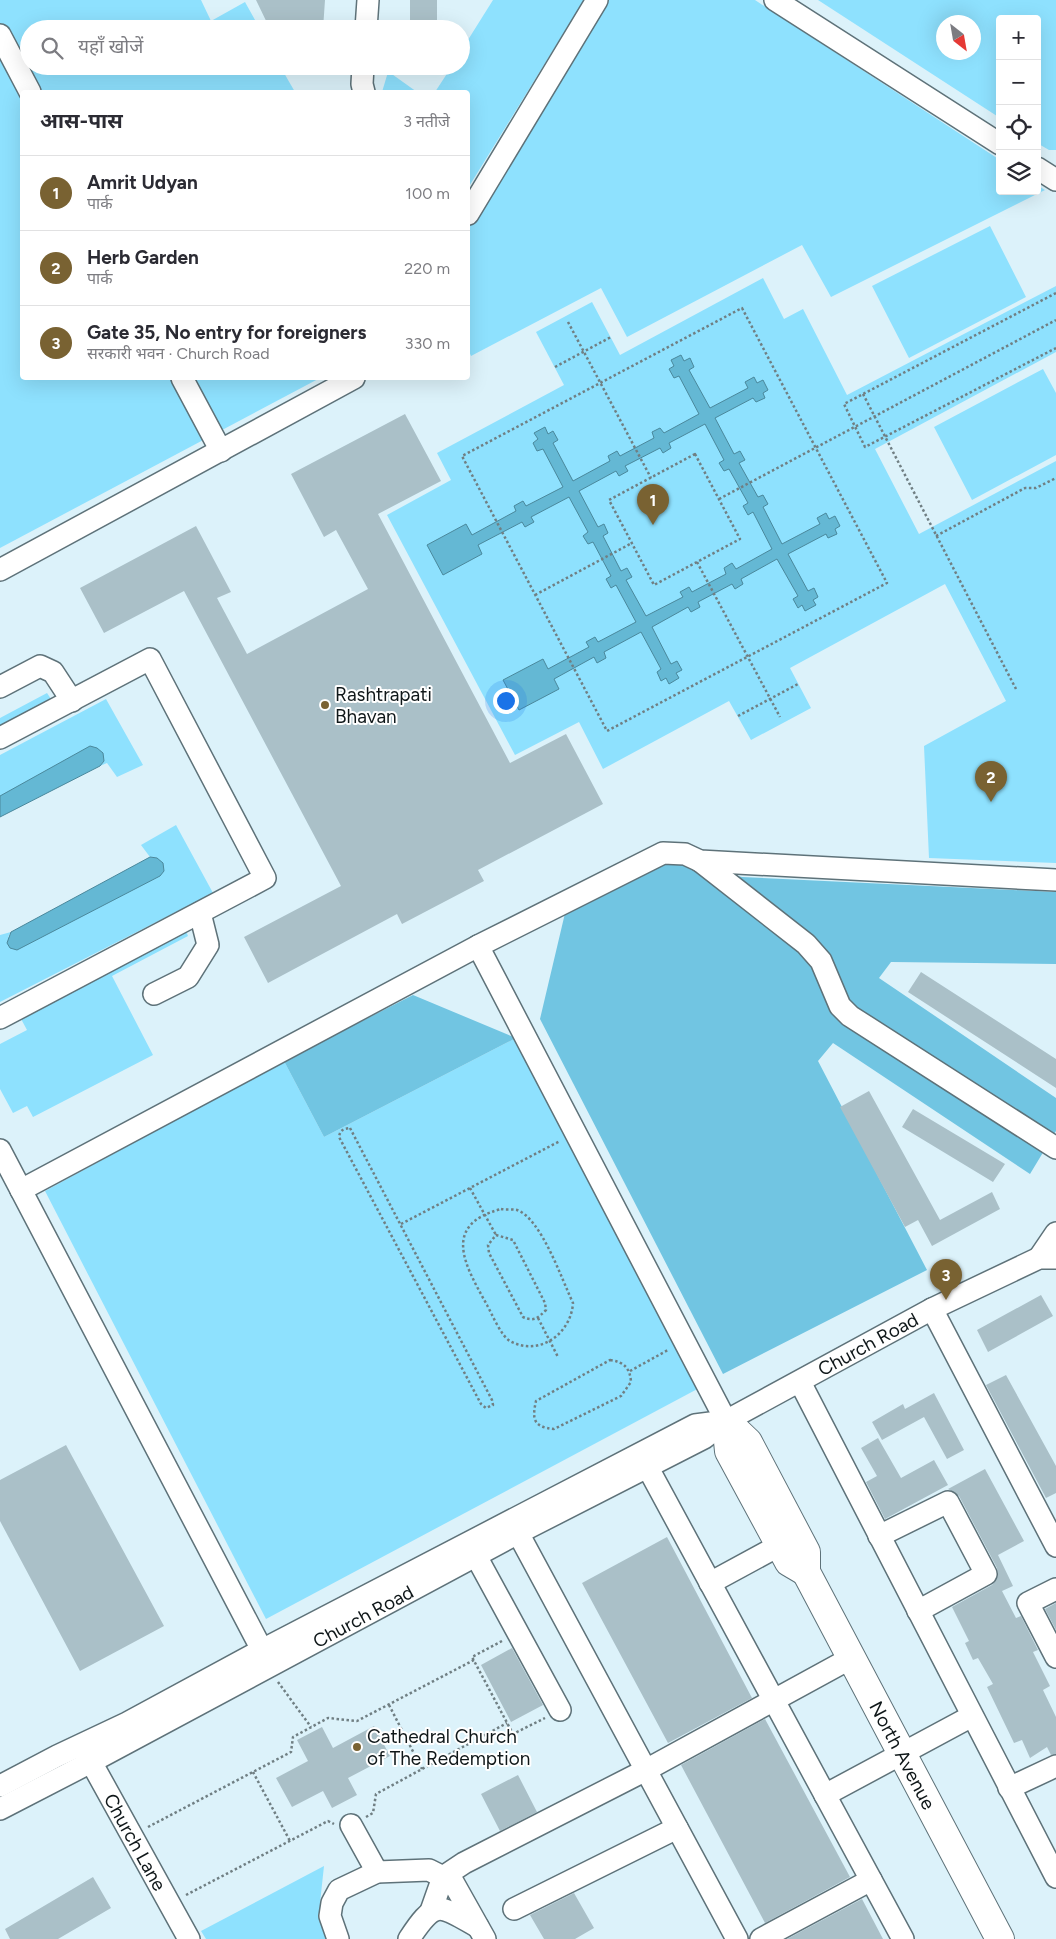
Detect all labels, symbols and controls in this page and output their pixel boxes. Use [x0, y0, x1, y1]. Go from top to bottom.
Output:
north arrow [936, 15, 981, 60]
map controls [996, 15, 1041, 195]
button: + [996, 15, 1041, 60]
search box [20, 20, 470, 75]
icon: search [38, 34, 66, 62]
text: यहाँ खोजें [78, 35, 143, 58]
button: − [996, 60, 1041, 105]
button: locate [996, 105, 1041, 150]
text: आस-पास [40, 108, 123, 133]
text: 3 नतीजे [403, 112, 450, 131]
button: layers [996, 150, 1041, 195]
text: Amrit Udyan [87, 171, 198, 194]
text: 1 [53, 184, 59, 203]
text: 100 m [405, 184, 450, 203]
text: पार्क [87, 194, 113, 213]
text: Herb Garden [87, 246, 199, 269]
text: 2 [51, 259, 61, 278]
text: 220 m [404, 259, 450, 278]
text: पार्क [87, 269, 113, 288]
text: Gate 35, No entry for foreigners [87, 321, 366, 344]
text: 3 [52, 334, 60, 353]
text: 330 m [405, 334, 450, 353]
text: सरकारी भवन · Church Road [87, 344, 270, 363]
pin: 1 [637, 484, 669, 525]
place label: Rashtrapati Bhavan [335, 683, 432, 728]
your location [493, 688, 519, 714]
marker: Rashtrapati Bhavan [319, 699, 331, 711]
pin: 2 [975, 761, 1007, 802]
pin: 3 [930, 1259, 962, 1300]
street label: Church Road [814, 1307, 922, 1380]
street label: Church Road [309, 1580, 417, 1652]
street label: North Avenue [865, 1697, 941, 1813]
place label: Cathedral Church of The Redemption [367, 1725, 530, 1770]
marker: Cathedral Church of The Redemption [351, 1741, 363, 1753]
street label: Church Lane [99, 1789, 171, 1895]

